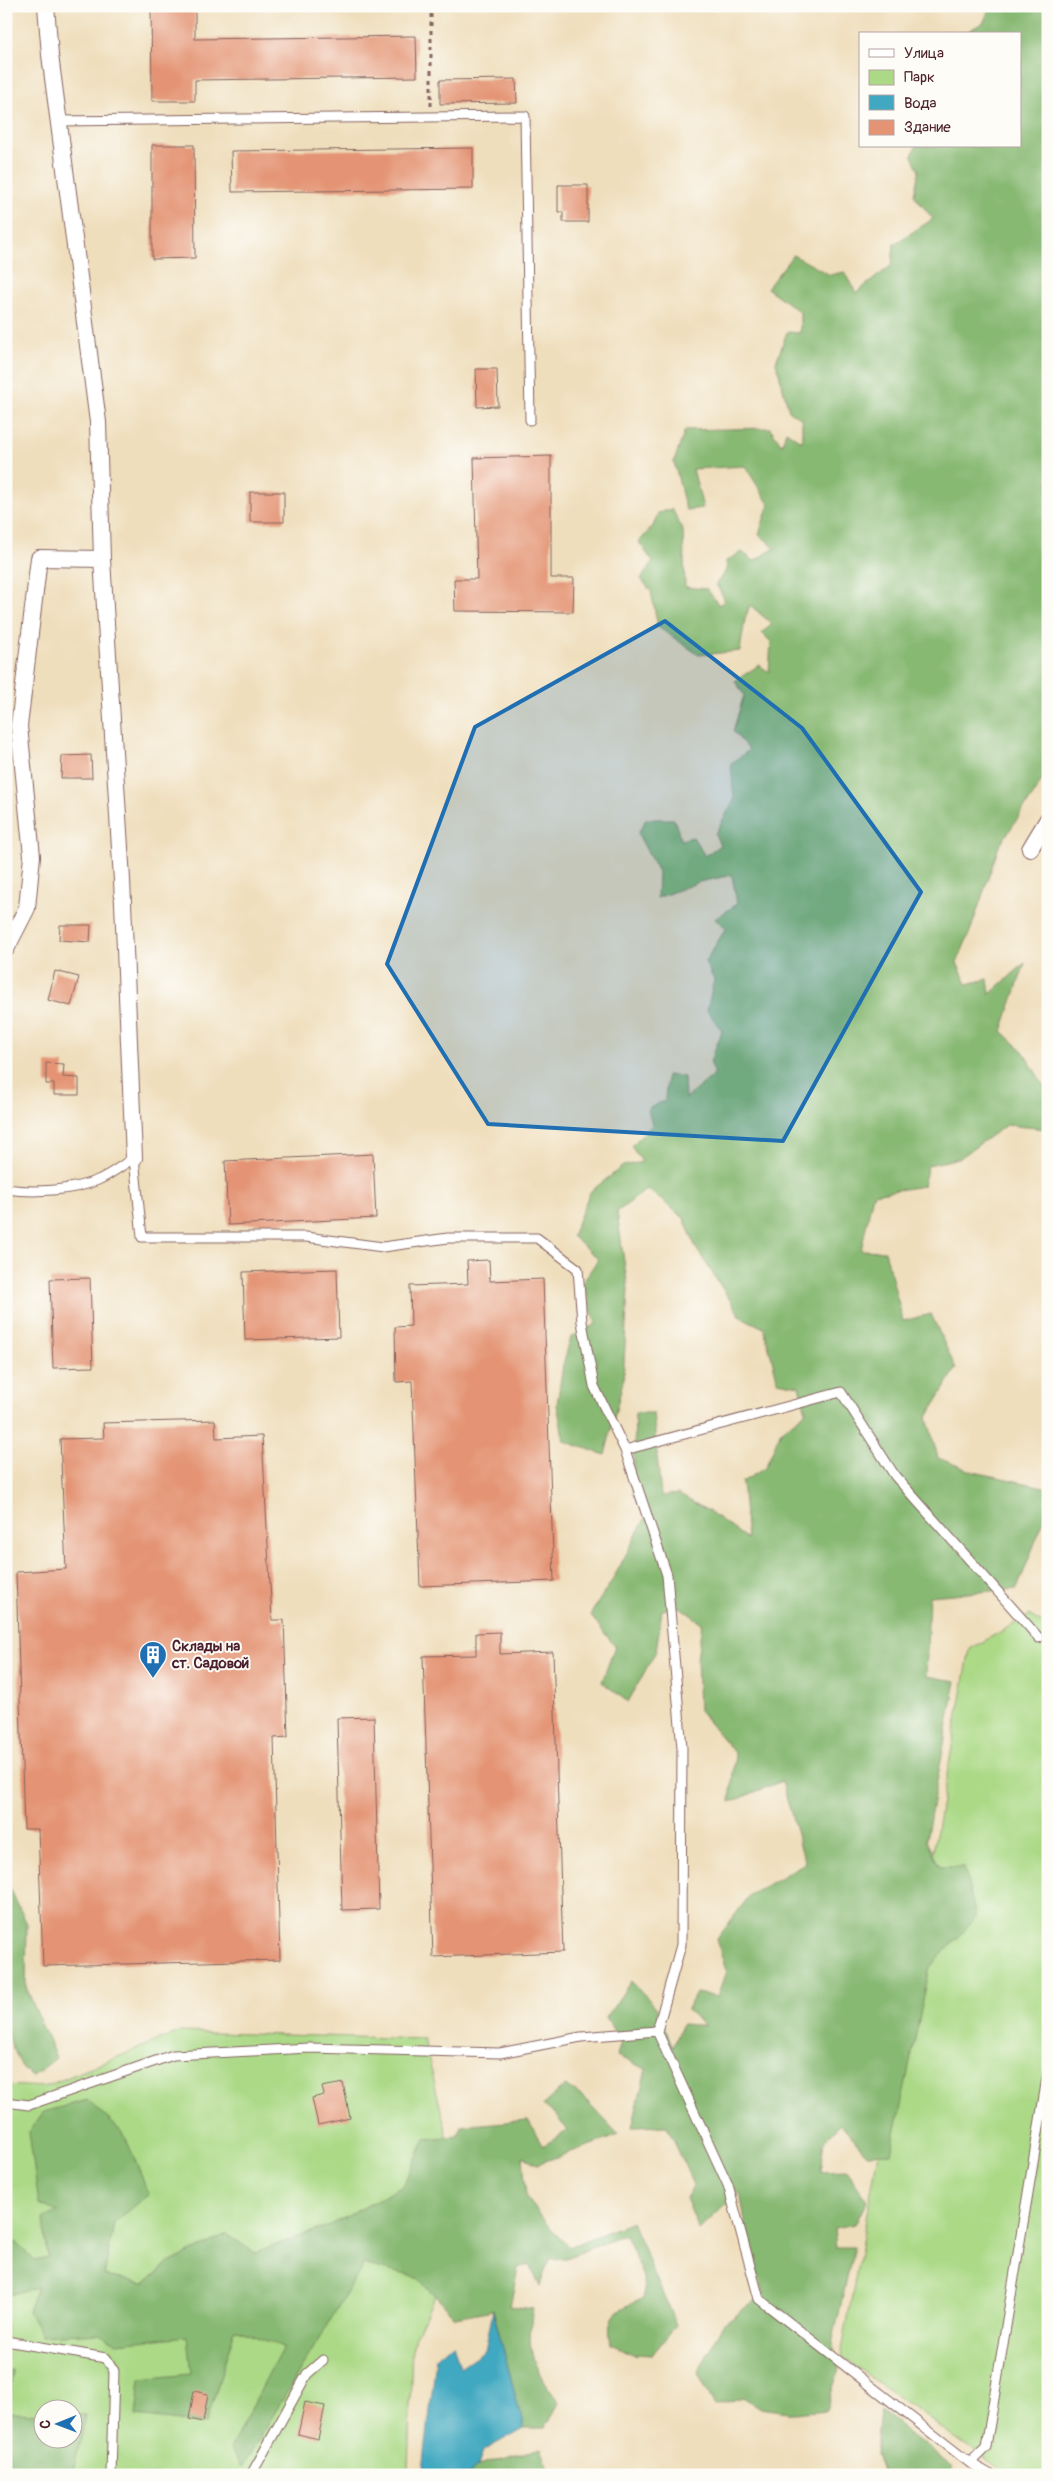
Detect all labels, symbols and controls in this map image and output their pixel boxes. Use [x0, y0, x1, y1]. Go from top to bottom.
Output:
legend [859, 32, 1022, 148]
text: Улица [904, 44, 944, 63]
text: Парк [904, 68, 935, 87]
text: Вода [904, 94, 937, 113]
text: Здание [904, 118, 951, 137]
place label: Склады на ст. Садовой [171, 1637, 249, 1673]
building icon: Склады на ст. Садовой [138, 1640, 168, 1679]
north arrow [32, 2398, 82, 2448]
text: С [37, 2419, 54, 2429]

